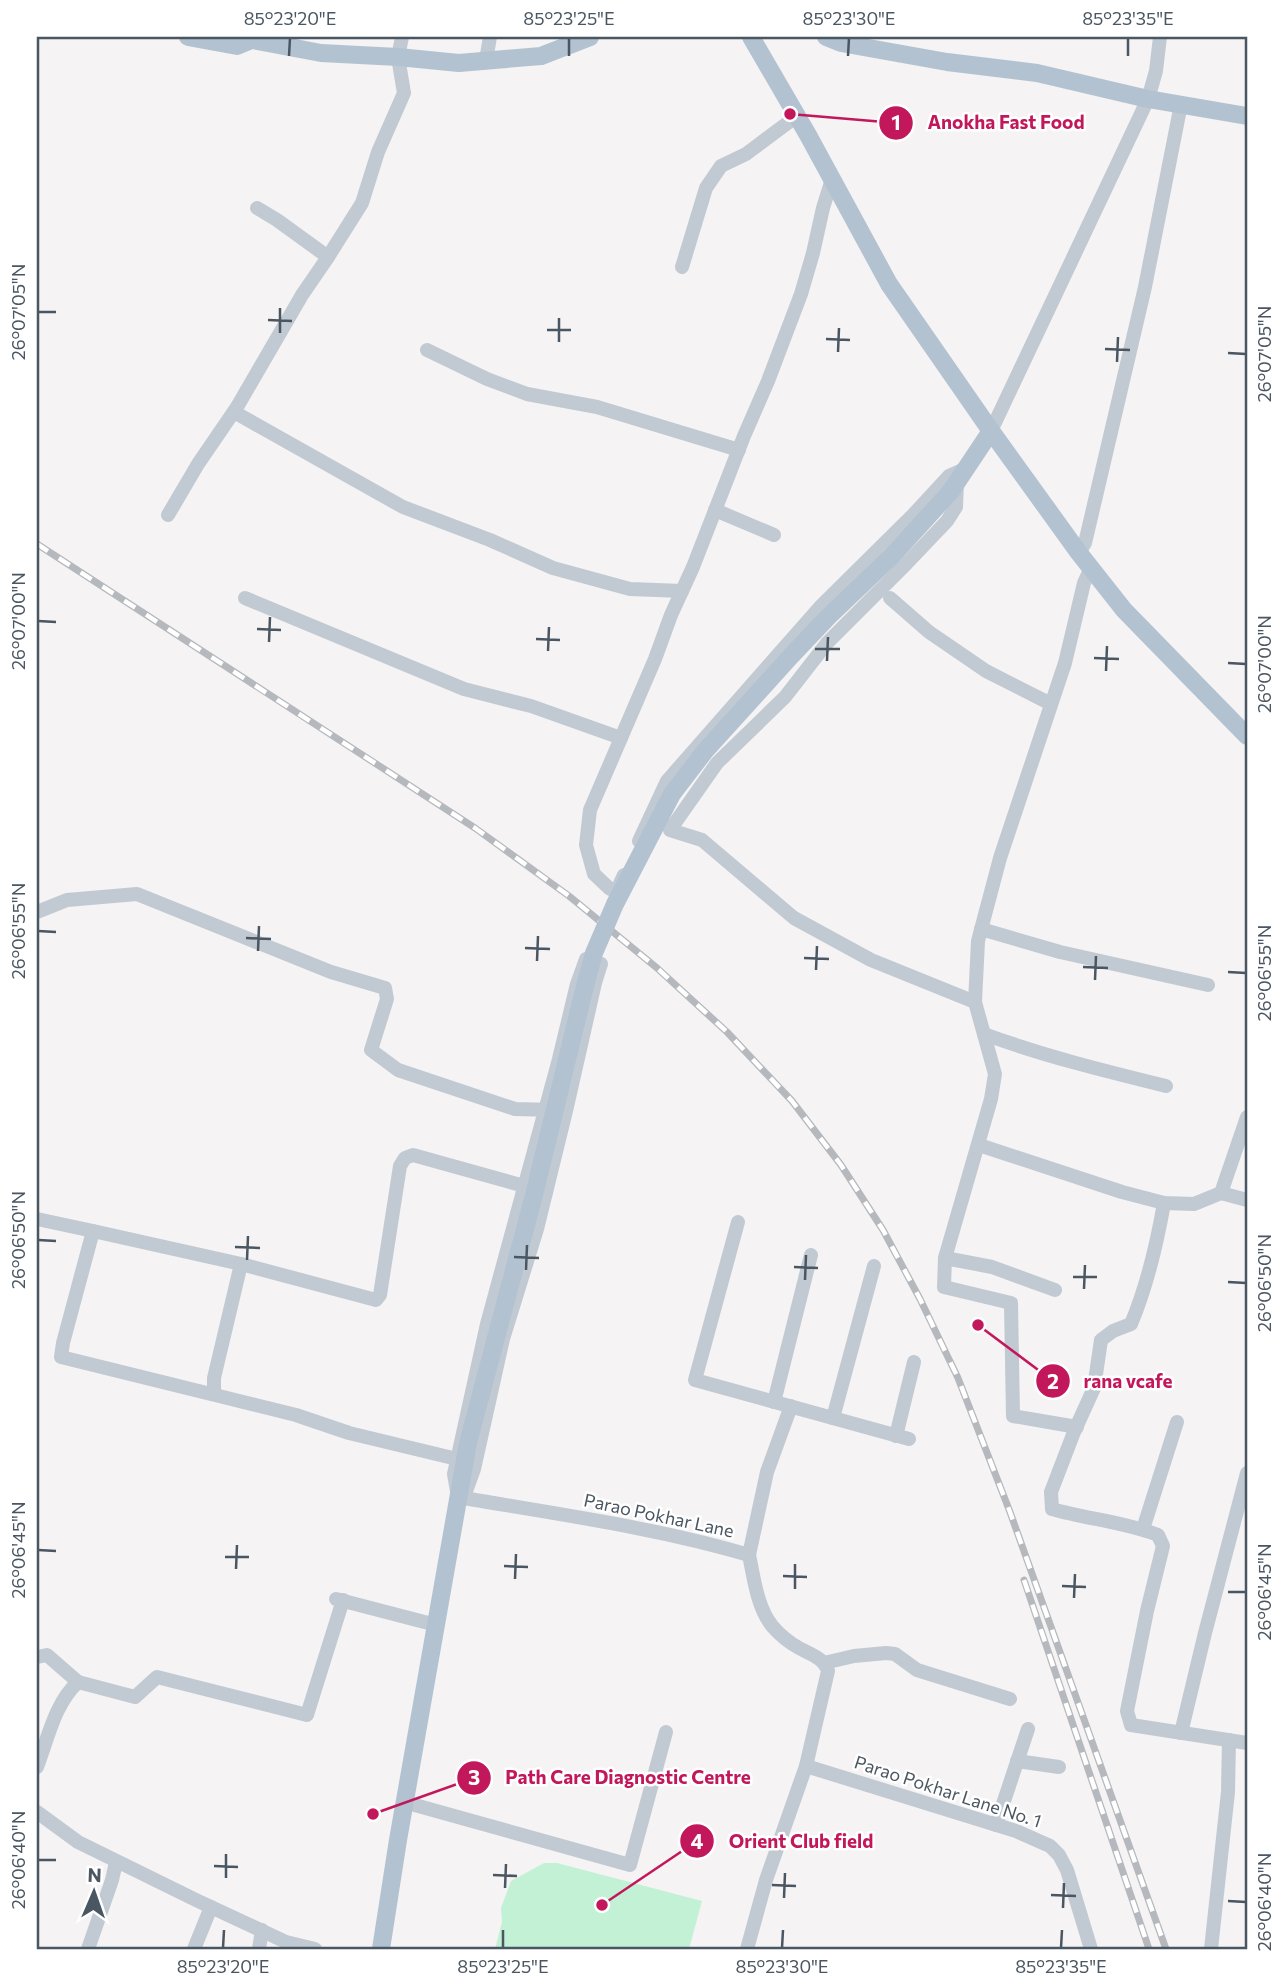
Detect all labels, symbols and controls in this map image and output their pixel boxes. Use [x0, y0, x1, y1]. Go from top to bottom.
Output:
text: 85°23'20"E [244, 7, 336, 29]
text: 85°23'25"E [523, 7, 615, 29]
text: 85°23'30"E [802, 7, 896, 29]
text: 85°23'35"E [1082, 7, 1174, 29]
callout: Anokha Fast Food [879, 103, 1099, 143]
text: 1 [891, 109, 901, 134]
text: Anokha Fast Food [927, 110, 1085, 133]
text: 26°07'05"N [7, 264, 29, 360]
text: 26°07'05"N [1253, 306, 1275, 402]
text: 26°07'00"N [7, 572, 29, 670]
text: 26°07'00"N [1253, 615, 1275, 713]
text: 26°06'55"N [7, 883, 29, 979]
text: 26°06'55"N [1253, 925, 1275, 1021]
text: 26°06'50"N [7, 1191, 29, 1289]
text: 26°06'50"N [1253, 1234, 1275, 1332]
callout: rana vcafe [1035, 1361, 1187, 1401]
text: 2 [1047, 1368, 1059, 1393]
text: rana vcafe [1084, 1369, 1172, 1392]
street label: Parao Pokhar Lane [582, 1488, 736, 1542]
text: 26°06'45"N [7, 1502, 29, 1599]
text: 26°06'45"N [1253, 1544, 1275, 1641]
street label: Parao Pokhar Lane No. 1 [852, 1750, 1044, 1832]
callout: Path Care Diagnostic Centre [456, 1758, 765, 1798]
text: 3 [468, 1764, 480, 1789]
text: Path Care Diagnostic Centre [505, 1765, 751, 1788]
text: 26°06'40"N [7, 1811, 29, 1909]
callout: Orient Club field [680, 1821, 887, 1861]
text: 4 [691, 1828, 704, 1853]
text: Orient Club field [729, 1829, 873, 1852]
text: 26°06'40"N [1253, 1853, 1275, 1951]
north arrow [60, 1856, 130, 1926]
text: N [87, 1863, 102, 1886]
text: 85°23'20"E [177, 1955, 269, 1977]
text: 85°23'25"E [457, 1955, 549, 1977]
text: 85°23'30"E [735, 1955, 829, 1977]
text: 85°23'35"E [1015, 1955, 1107, 1977]

